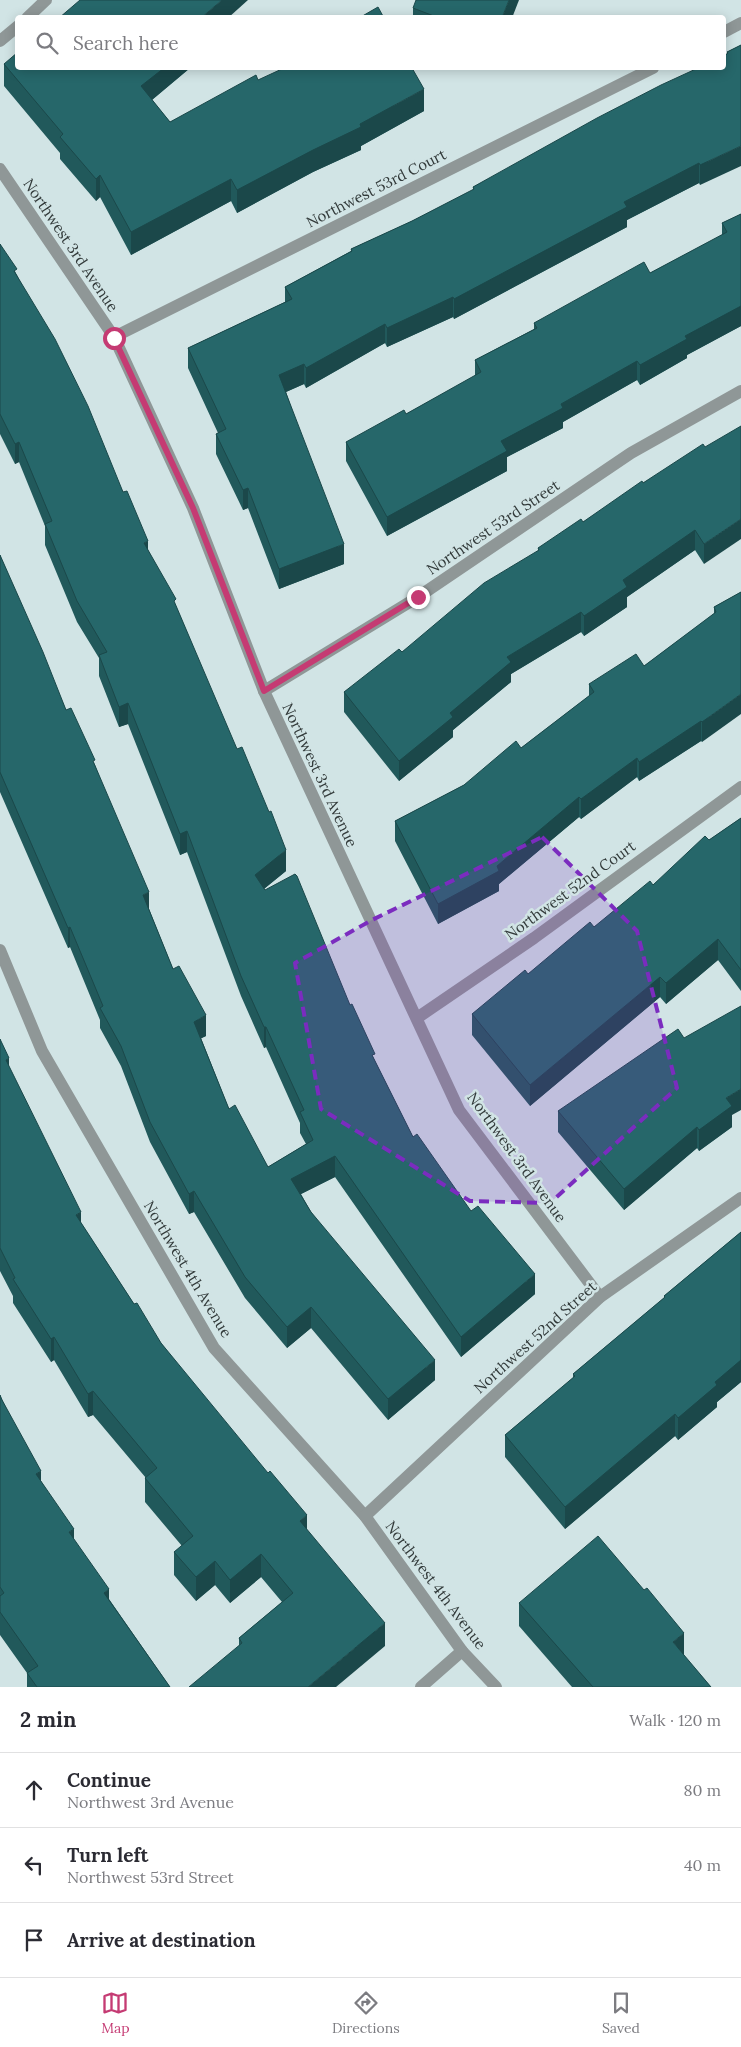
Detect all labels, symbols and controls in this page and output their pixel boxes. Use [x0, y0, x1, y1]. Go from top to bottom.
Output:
search box [15, 15, 726, 70]
icon: search [33, 29, 61, 57]
text: Search here [73, 31, 179, 55]
street label: Northwest 53rd Court [303, 144, 449, 232]
street label: Northwest 3rd Avenue [19, 175, 123, 315]
route start [103, 327, 126, 350]
street label: Northwest 53rd Street [423, 475, 563, 579]
route end [407, 586, 430, 609]
street label: Northwest 3rd Avenue [278, 700, 362, 850]
street label: Northwest 52nd Court [501, 836, 639, 944]
street label: Northwest 3rd Avenue [463, 1088, 571, 1226]
street label: Northwest 4th Avenue [140, 1197, 236, 1341]
street label: Northwest 52nd Street [470, 1277, 601, 1397]
street label: Northwest 4th Avenue [382, 1517, 490, 1653]
text: 2 min [20, 1706, 76, 1733]
text: Walk · 120 m [629, 1710, 721, 1730]
text: Continue [67, 1768, 151, 1792]
icon: ahead [20, 1776, 48, 1804]
text: 80 m [684, 1780, 721, 1800]
text: Northwest 3rd Avenue [67, 1792, 234, 1812]
text: Turn left [67, 1843, 148, 1867]
icon: left [20, 1851, 48, 1879]
text: 40 m [684, 1855, 721, 1875]
text: Northwest 53rd Street [67, 1867, 234, 1887]
icon: arrive [20, 1926, 48, 1954]
text: Arrive at destination [67, 1928, 256, 1952]
tab: Map [101, 1989, 130, 2037]
tab: Directions [332, 1989, 400, 2037]
tab: Saved [602, 1989, 640, 2037]

